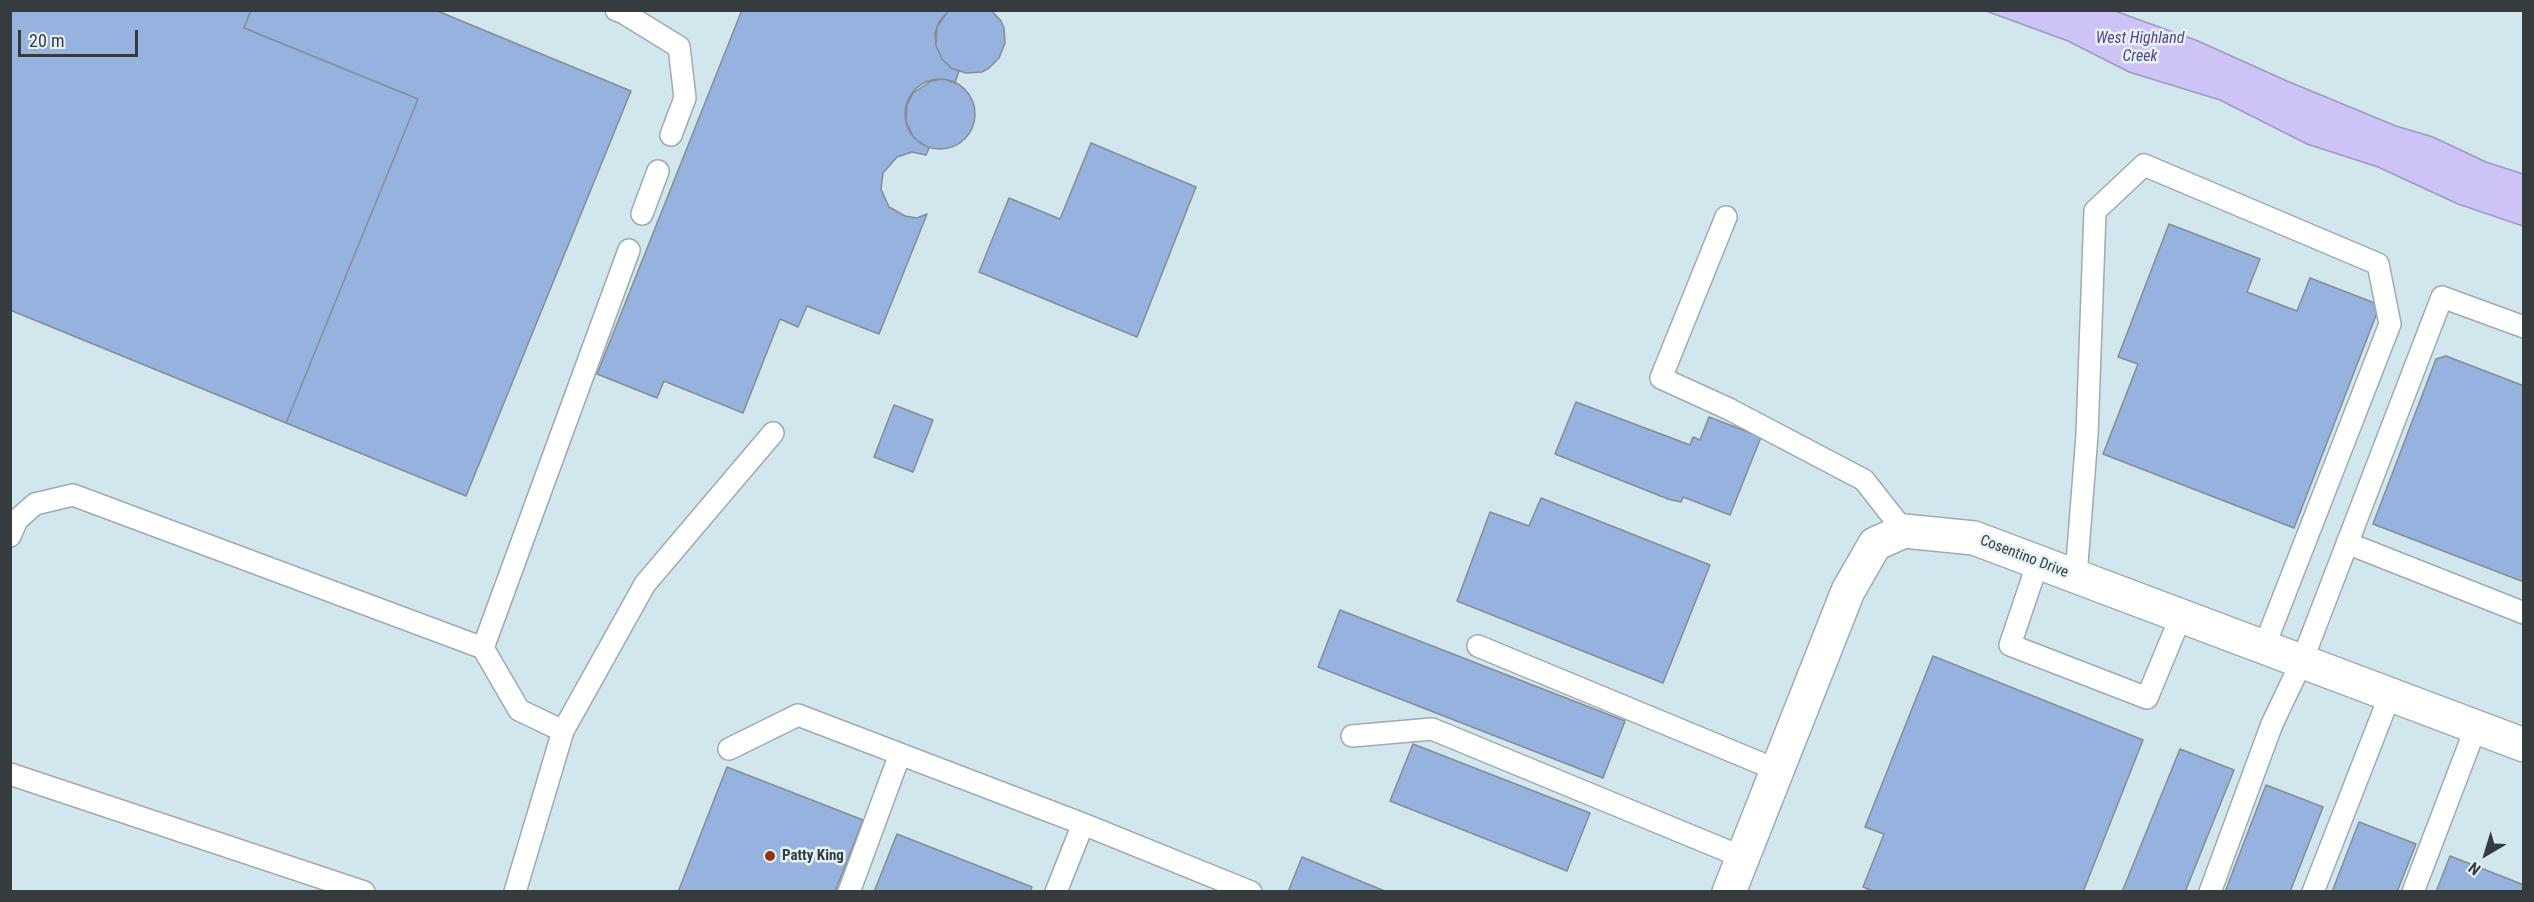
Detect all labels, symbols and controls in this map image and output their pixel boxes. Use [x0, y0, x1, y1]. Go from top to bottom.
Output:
scale bar [21, 18, 141, 56]
water label: West Highland Creek [2096, 29, 2184, 67]
text: 20 m [29, 30, 64, 51]
street label: Cosentino Drive [1977, 532, 2071, 582]
north arrow [2456, 824, 2516, 884]
place label: Patty King [782, 847, 844, 865]
marker: Patty King [763, 849, 777, 863]
text: N [2465, 858, 2484, 879]

